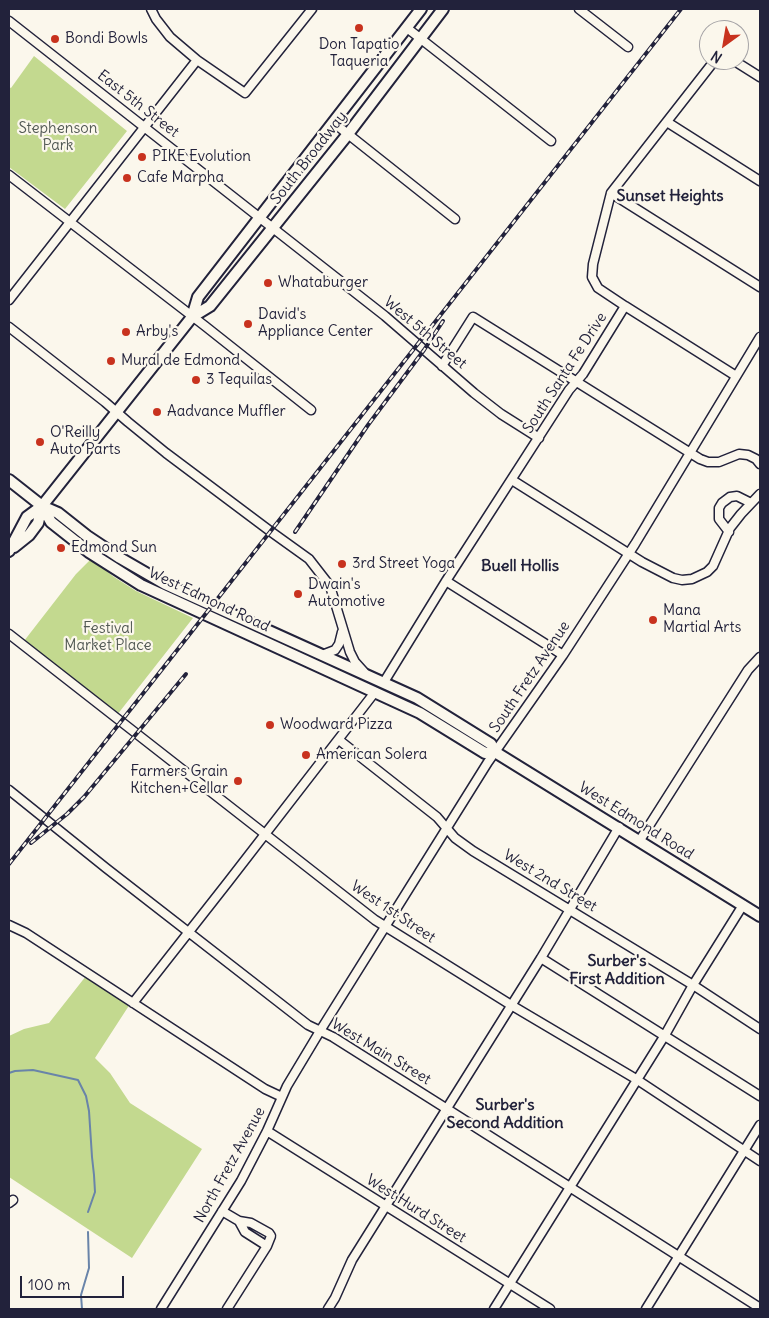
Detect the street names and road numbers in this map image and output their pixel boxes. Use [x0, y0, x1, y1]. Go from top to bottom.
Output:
street label: East 5th Street [94, 67, 182, 141]
street label: South Broadway [267, 108, 351, 208]
street label: West 5th Street [380, 293, 470, 373]
street label: South Santa Fe Drive [519, 309, 611, 437]
street label: West Edmond Road [145, 564, 273, 636]
street label: South Fretz Avenue [486, 618, 574, 736]
street label: West Edmond Road [575, 778, 697, 864]
street label: West 2nd Street [500, 846, 600, 916]
street label: West 1st Street [347, 877, 439, 947]
street label: West Main Street [328, 1015, 434, 1089]
street label: North Fretz Avenue [191, 1104, 269, 1226]
street label: West Hurd Street [363, 1171, 469, 1247]

